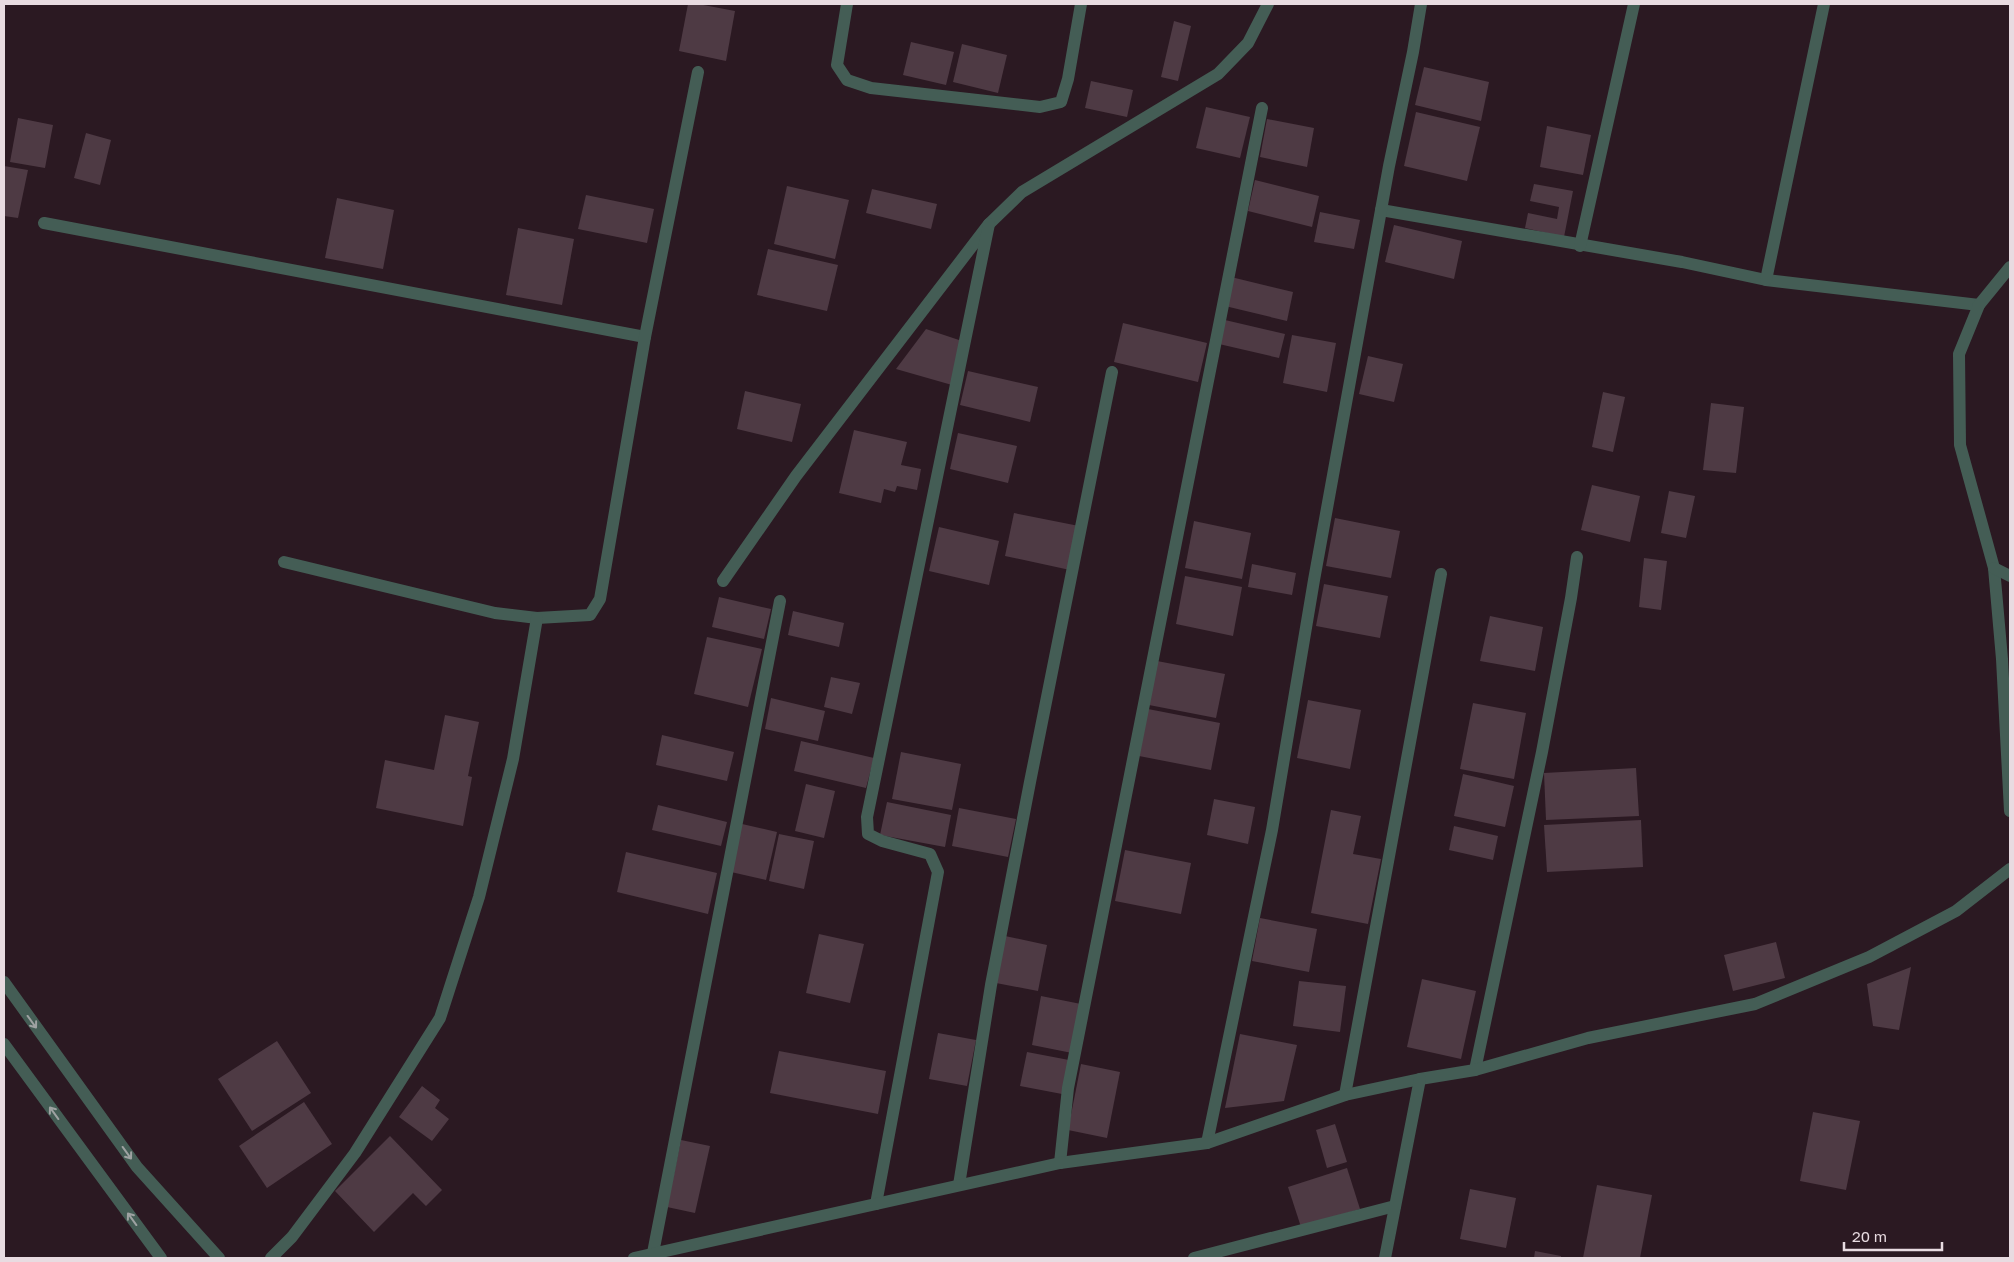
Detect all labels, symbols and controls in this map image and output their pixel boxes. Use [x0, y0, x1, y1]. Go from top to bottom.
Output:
one-way arrow [27, 1014, 37, 1028]
one-way arrow [49, 1107, 60, 1120]
one-way arrow [122, 1146, 132, 1160]
one-way arrow [127, 1212, 137, 1226]
scale bar [1844, 1220, 1942, 1252]
text: 20 m [1852, 1227, 1887, 1245]

